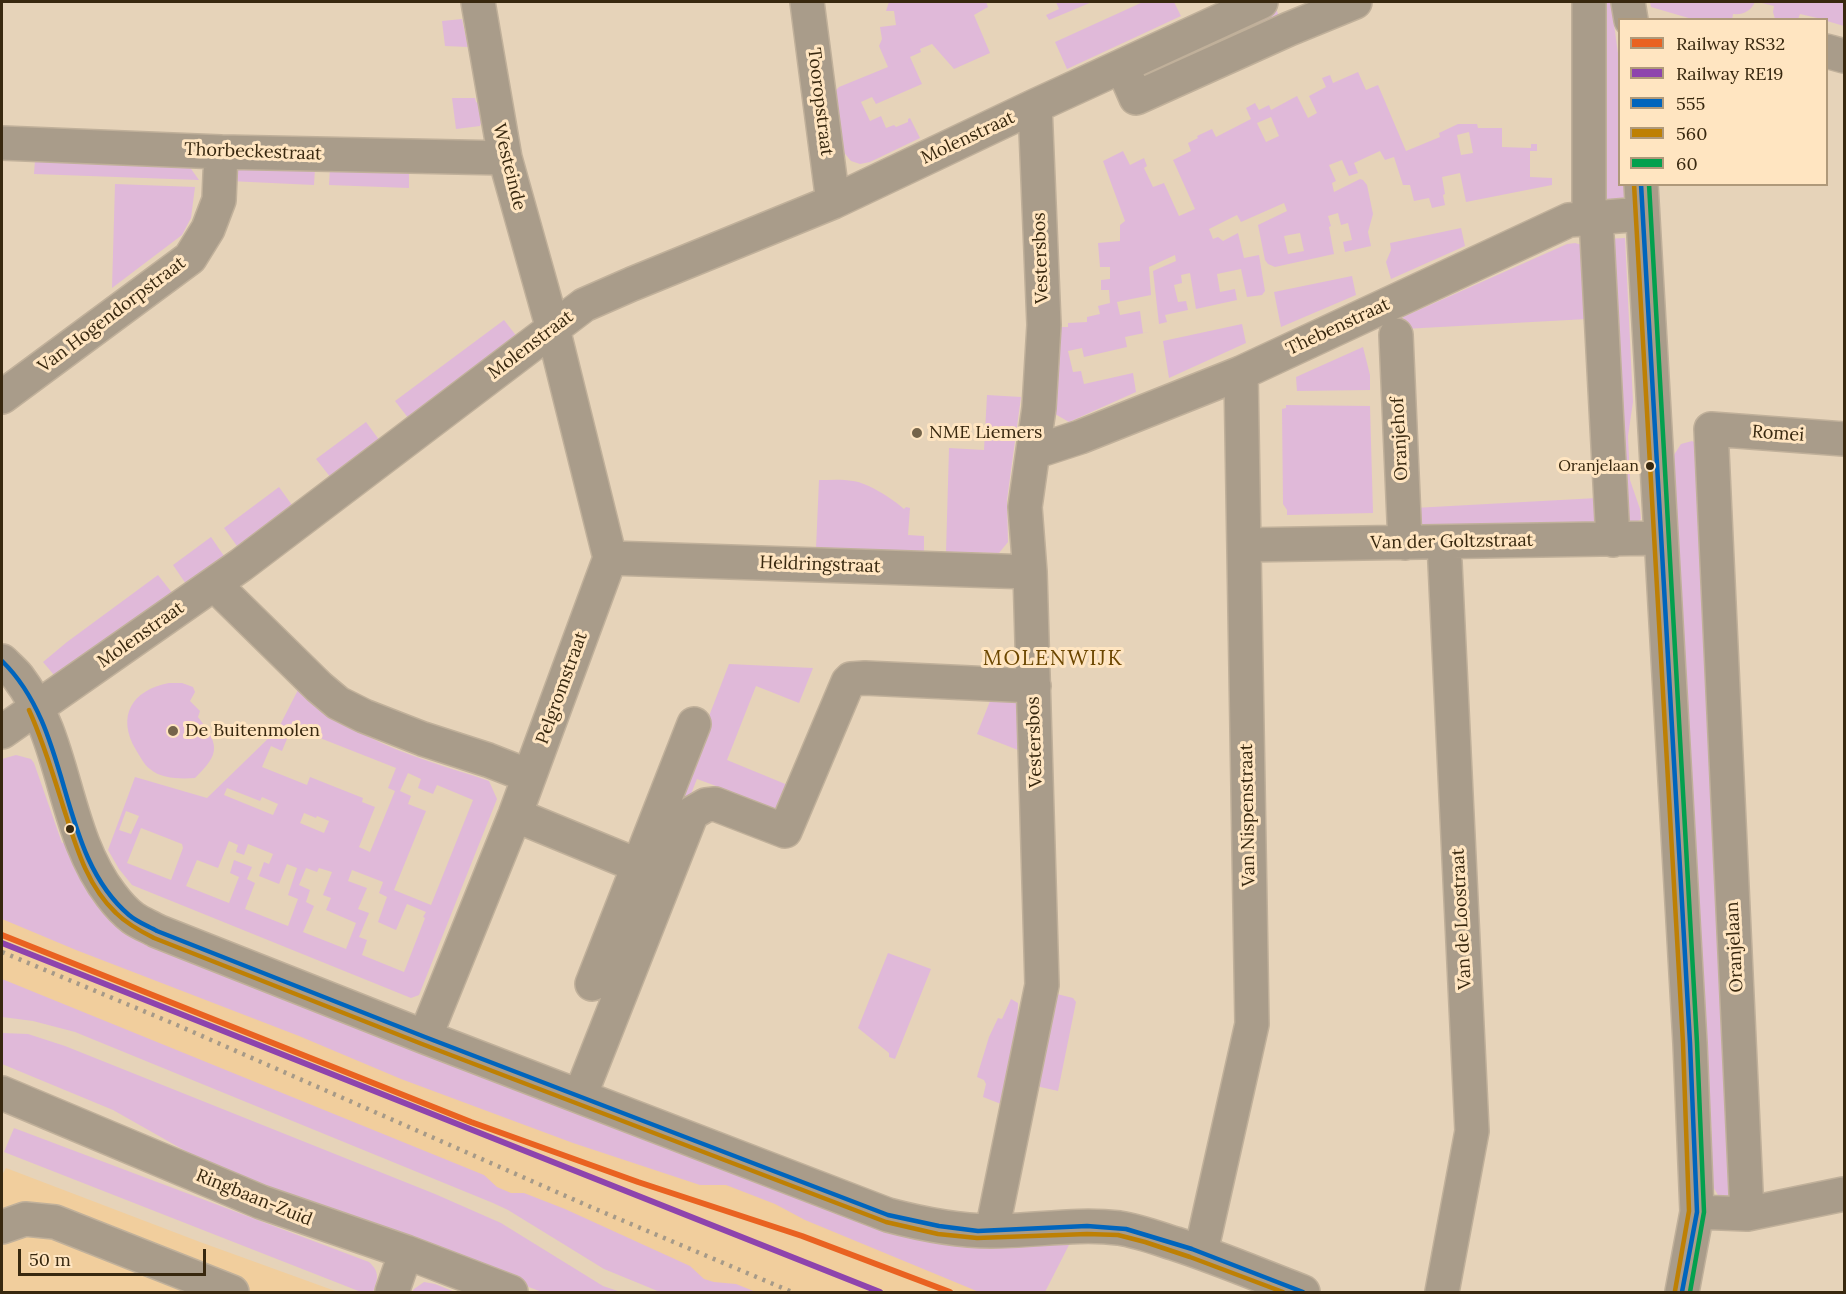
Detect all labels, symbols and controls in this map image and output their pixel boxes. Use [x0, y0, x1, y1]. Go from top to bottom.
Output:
legend [1618, 18, 1828, 186]
text: Railway RS32 [1676, 32, 1785, 55]
street label: Tooropstraat [803, 47, 837, 157]
text: Railway RE19 [1676, 62, 1784, 85]
text: 555 [1676, 92, 1705, 115]
street label: Molenstraat [918, 107, 1018, 169]
street label: Westeinde [488, 121, 530, 213]
text: 560 [1676, 122, 1707, 145]
street label: Thorbeckestraat [184, 139, 322, 165]
text: 60 [1676, 152, 1698, 175]
street label: Vestersbos [1029, 212, 1053, 304]
street label: Van Hogendorpstraat [34, 252, 190, 378]
street label: Thebenstraat [1283, 294, 1393, 360]
street label: Molenstraat [484, 306, 578, 384]
street label: Oranjehof [1387, 397, 1413, 481]
street label: Romei [1751, 421, 1805, 447]
place label: NME Liemers [929, 422, 1042, 444]
marker: NME Liemers [910, 426, 924, 440]
place label: Oranjelaan [1558, 456, 1639, 476]
marker: Oranjelaan [1644, 460, 1656, 472]
street label: Van der Goltzstraat [1370, 530, 1534, 554]
street label: Heldringstraat [759, 552, 881, 578]
street label: Molenstraat [93, 597, 189, 673]
street label: Pelgromstraat [532, 629, 592, 747]
district label: MOLENWIJK [983, 646, 1123, 672]
street label: Vestersbos [1023, 696, 1047, 788]
place label: De Buitenmolen [185, 720, 320, 742]
marker: De Buitenmolen [166, 724, 180, 738]
street label: Van Nispenstraat [1236, 743, 1260, 887]
unlabelled marker [64, 823, 76, 835]
street label: Van de Loostraat [1448, 848, 1476, 990]
street label: Oranjelaan [1722, 901, 1748, 993]
street label: Ringbaan-Zuid [193, 1165, 315, 1231]
scale bar [21, 1237, 208, 1275]
text: 50 m [29, 1248, 71, 1271]

